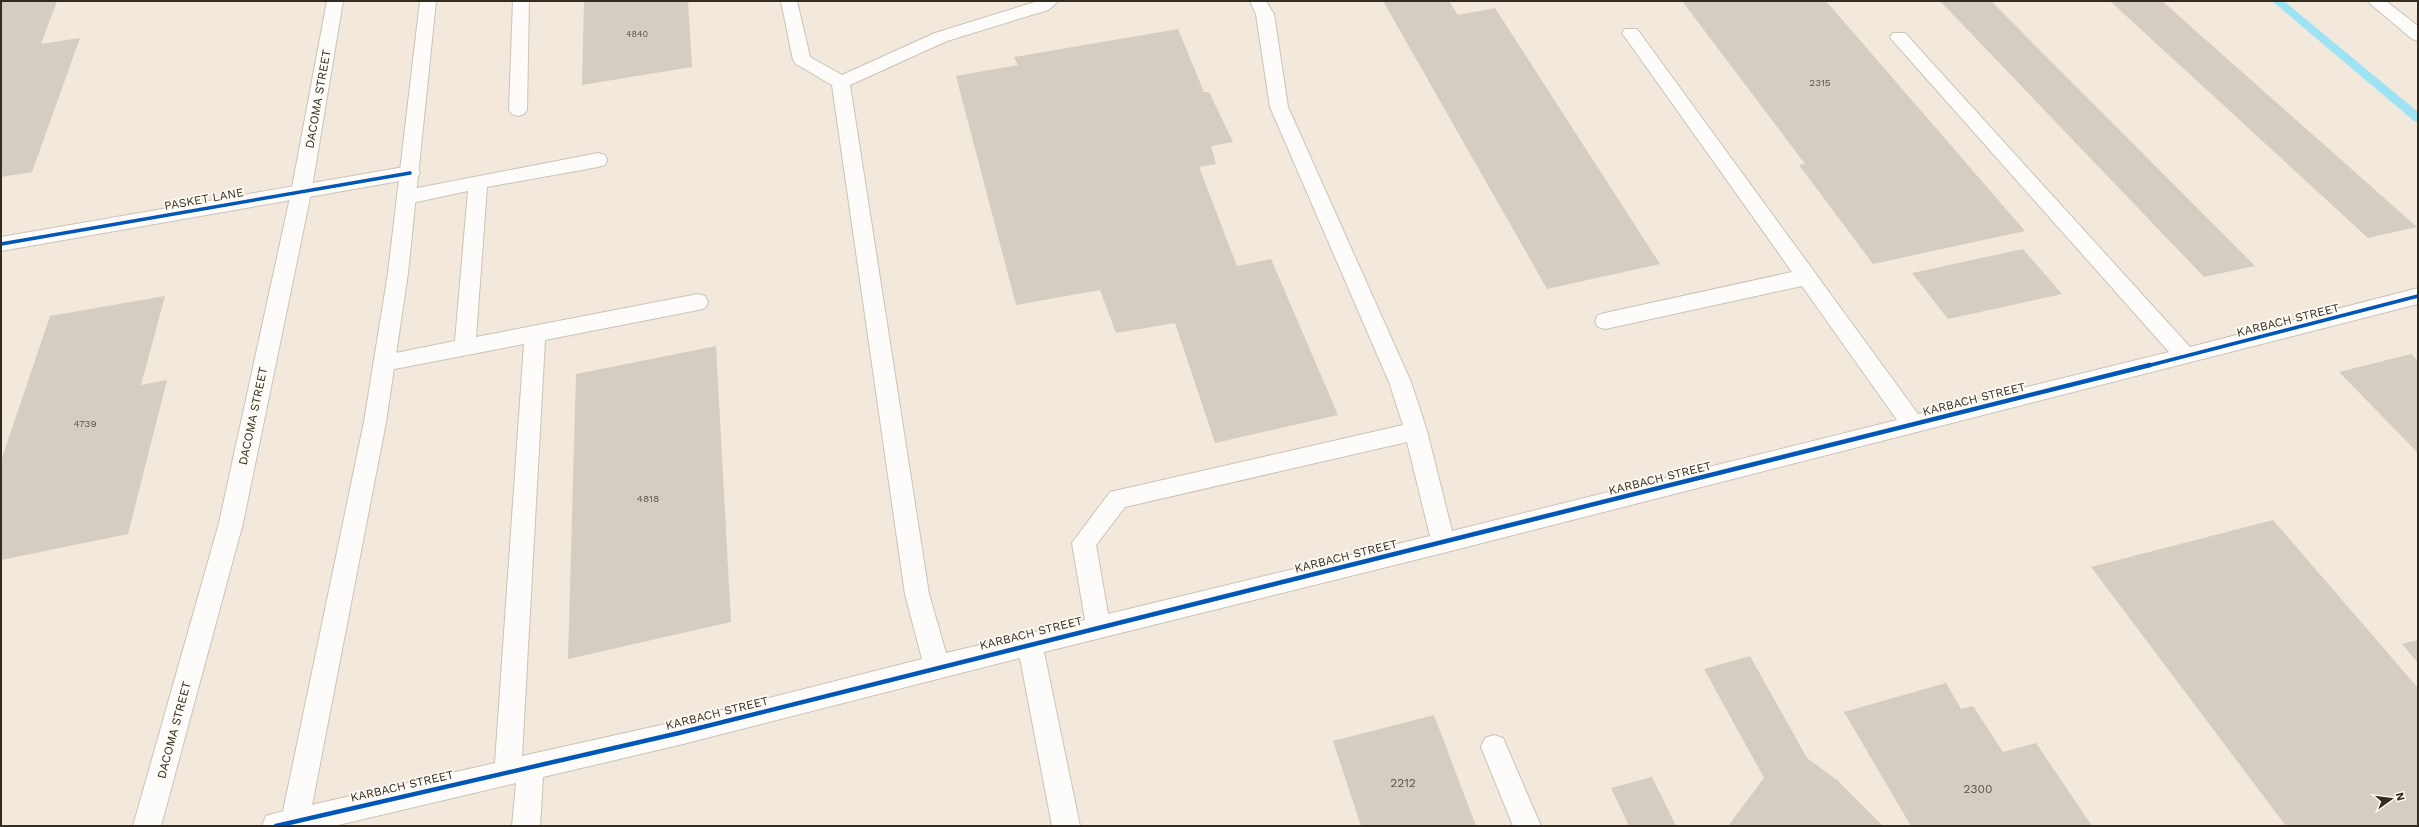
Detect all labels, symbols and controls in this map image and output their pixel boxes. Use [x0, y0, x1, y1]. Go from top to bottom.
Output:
house number: 4840 [626, 29, 648, 39]
street label: DACOMA STREET [302, 48, 334, 150]
house number: 2315 [1809, 77, 1831, 88]
street label: PASKET LANE [163, 185, 245, 213]
street label: KARBACH STREET [2235, 300, 2341, 340]
street label: DACOMA STREET [236, 366, 270, 466]
street label: KARBACH STREET [1921, 379, 2027, 419]
house number: 4739 [73, 418, 97, 429]
street label: KARBACH STREET [1607, 458, 1713, 498]
house number: 4818 [637, 493, 659, 504]
street label: KARBACH STREET [1293, 536, 1399, 576]
street label: KARBACH STREET [978, 613, 1084, 653]
street label: DACOMA STREET [154, 680, 194, 780]
street label: KARBACH STREET [664, 693, 770, 733]
street label: KARBACH STREET [349, 767, 455, 805]
house number: 2212 [1390, 776, 1416, 790]
north arrow [2371, 779, 2411, 819]
house number: 2300 [1964, 782, 1992, 796]
text: N [2393, 791, 2408, 802]

